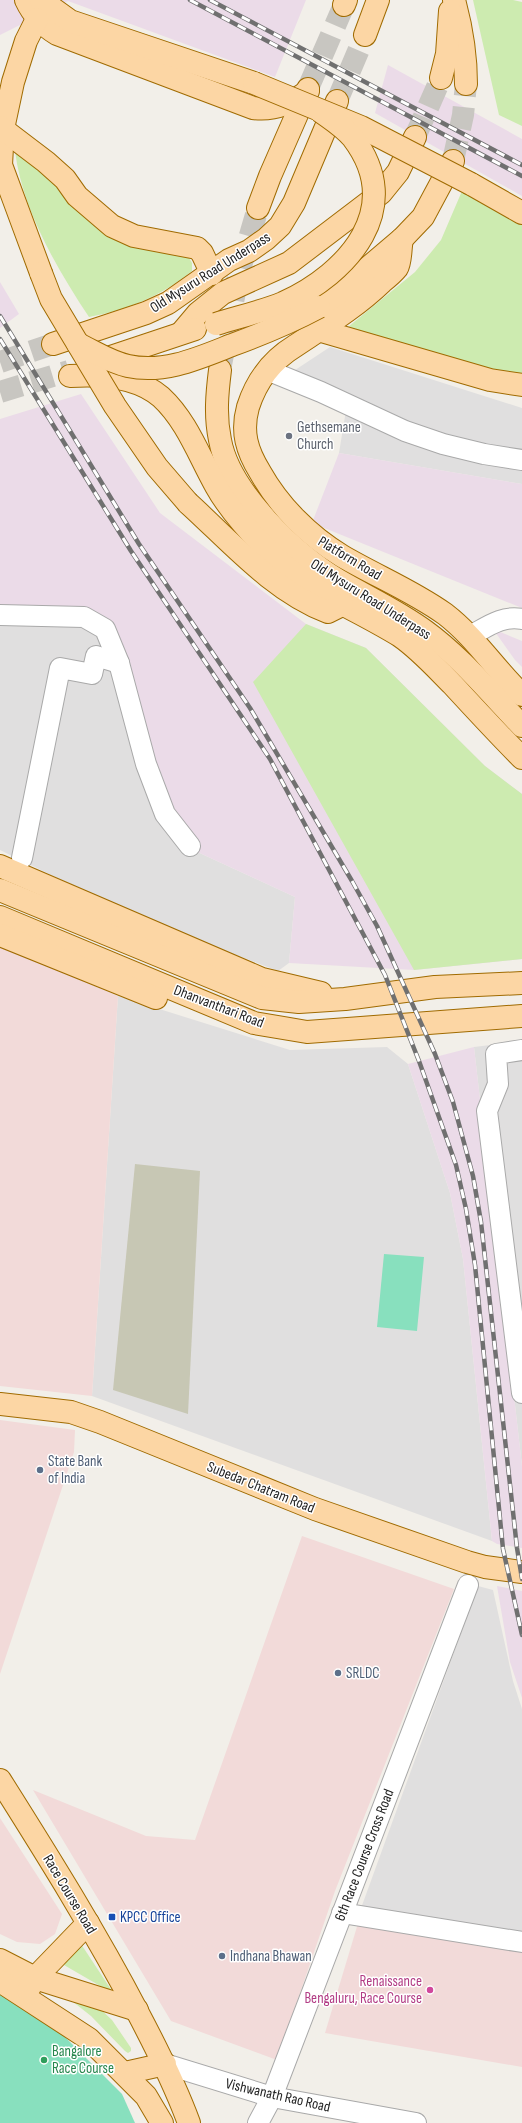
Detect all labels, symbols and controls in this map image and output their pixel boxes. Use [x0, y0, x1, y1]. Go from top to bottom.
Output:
street label: Old Mysuru Road Underpass [146, 228, 274, 317]
place label: Gethsemane Church [297, 418, 361, 454]
marker: Gethsemane Church [284, 431, 294, 441]
street label: Platform Road [314, 532, 385, 585]
street label: Old Mysuru Road Underpass [307, 555, 435, 644]
street label: Dhanvanthari Road [171, 981, 267, 1032]
place label: State Bank of India [48, 1452, 102, 1488]
street label: Subedar Chatram Road [204, 1457, 317, 1518]
marker: State Bank of India [35, 1465, 45, 1475]
place label: SRLDC [346, 1664, 380, 1683]
marker: SRLDC [333, 1668, 343, 1678]
street label: 6th Race Course Cross Road [331, 1787, 398, 1924]
street label: Race Course Road [38, 1851, 101, 1937]
place label: KPCC Office [120, 1908, 181, 1927]
marker: KPCC Office [107, 1912, 117, 1922]
place label: Indhana Bhawan [230, 1947, 312, 1966]
marker: Indhana Bhawan [217, 1951, 227, 1961]
place label: Renaissance Bengaluru, Race Course [304, 1972, 422, 2008]
marker: Renaissance Bengaluru, Race Course [425, 1985, 435, 1995]
place label: Bangalore Race Course [52, 2042, 114, 2078]
marker: Bangalore Race Course [39, 2055, 49, 2065]
street label: Vishwanath Rao Road [224, 2074, 332, 2117]

